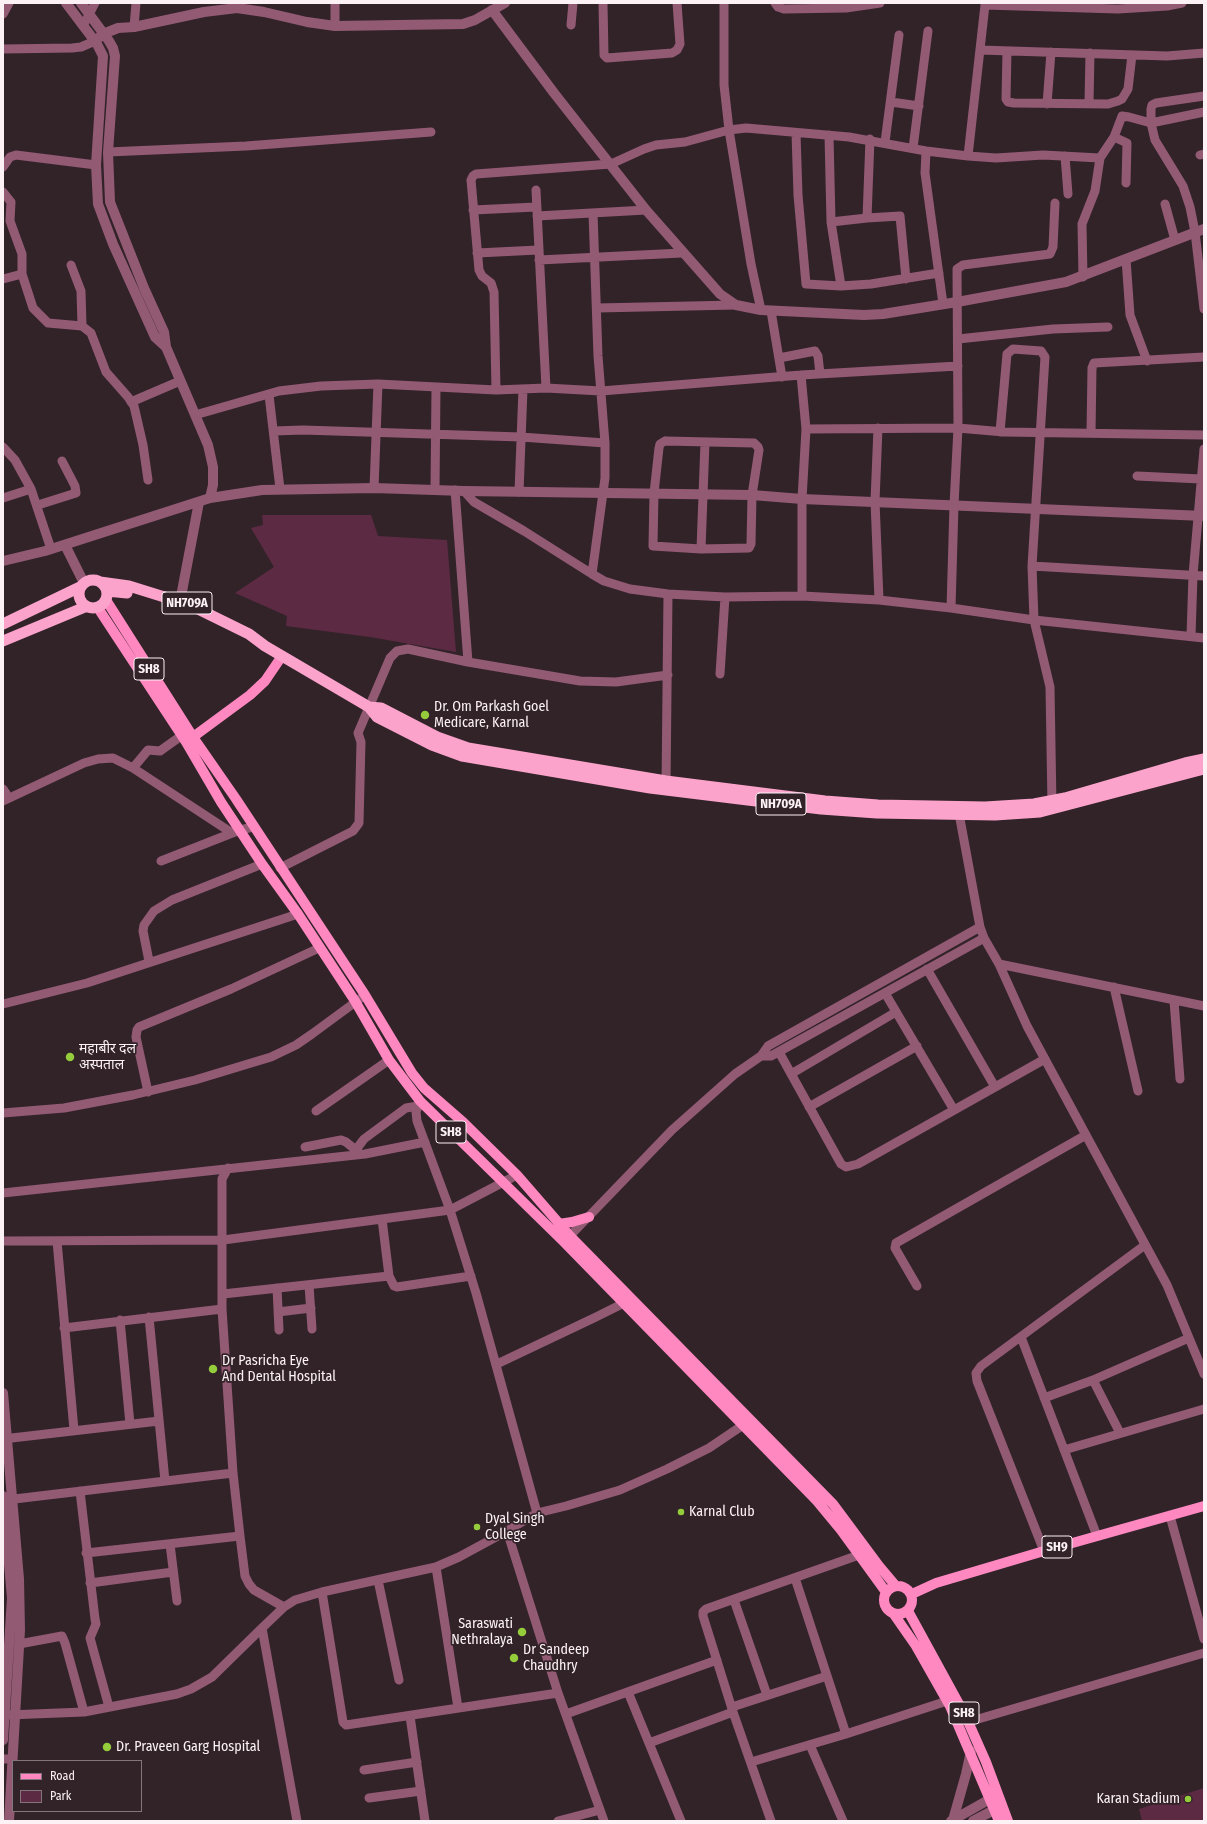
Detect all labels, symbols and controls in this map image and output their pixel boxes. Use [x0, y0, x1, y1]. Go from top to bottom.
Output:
road number: NH709A [162, 592, 212, 614]
road number: SH8 [134, 658, 164, 680]
place label: Dr. Om Parkash Goel Medicare, Karnal [434, 699, 549, 732]
marker: Dr. Om Parkash Goel Medicare, Karnal [419, 709, 431, 721]
road number: NH709A [756, 793, 806, 815]
place label: महाबीर दल अस्पताल [79, 1041, 136, 1074]
marker: महाबीर दल अस्पताल [64, 1051, 76, 1063]
road number: SH8 [436, 1121, 466, 1143]
place label: Dr Pasricha Eye And Dental Hospital [222, 1353, 336, 1386]
marker: Dr Pasricha Eye And Dental Hospital [207, 1363, 219, 1375]
place label: Karnal Club [689, 1504, 755, 1520]
marker: Karnal Club [676, 1507, 686, 1517]
place label: Dyal Singh College [485, 1511, 545, 1544]
marker: Dyal Singh College [472, 1522, 482, 1532]
road number: SH9 [1042, 1536, 1072, 1558]
place label: Saraswati Nethralaya [451, 1616, 513, 1648]
marker: Saraswati Nethralaya [516, 1626, 528, 1638]
place label: Dr Sandeep Chaudhry [523, 1642, 589, 1674]
marker: Dr Sandeep Chaudhry [508, 1652, 520, 1664]
road number: SH8 [949, 1702, 979, 1724]
place label: Dr. Praveen Garg Hospital [116, 1739, 260, 1755]
marker: Dr. Praveen Garg Hospital [101, 1741, 113, 1753]
legend [12, 1760, 142, 1812]
text: Road [50, 1769, 75, 1783]
text: Park [50, 1789, 71, 1803]
place label: Karan Stadium [1096, 1791, 1180, 1807]
marker: Karan Stadium [1183, 1794, 1193, 1804]

